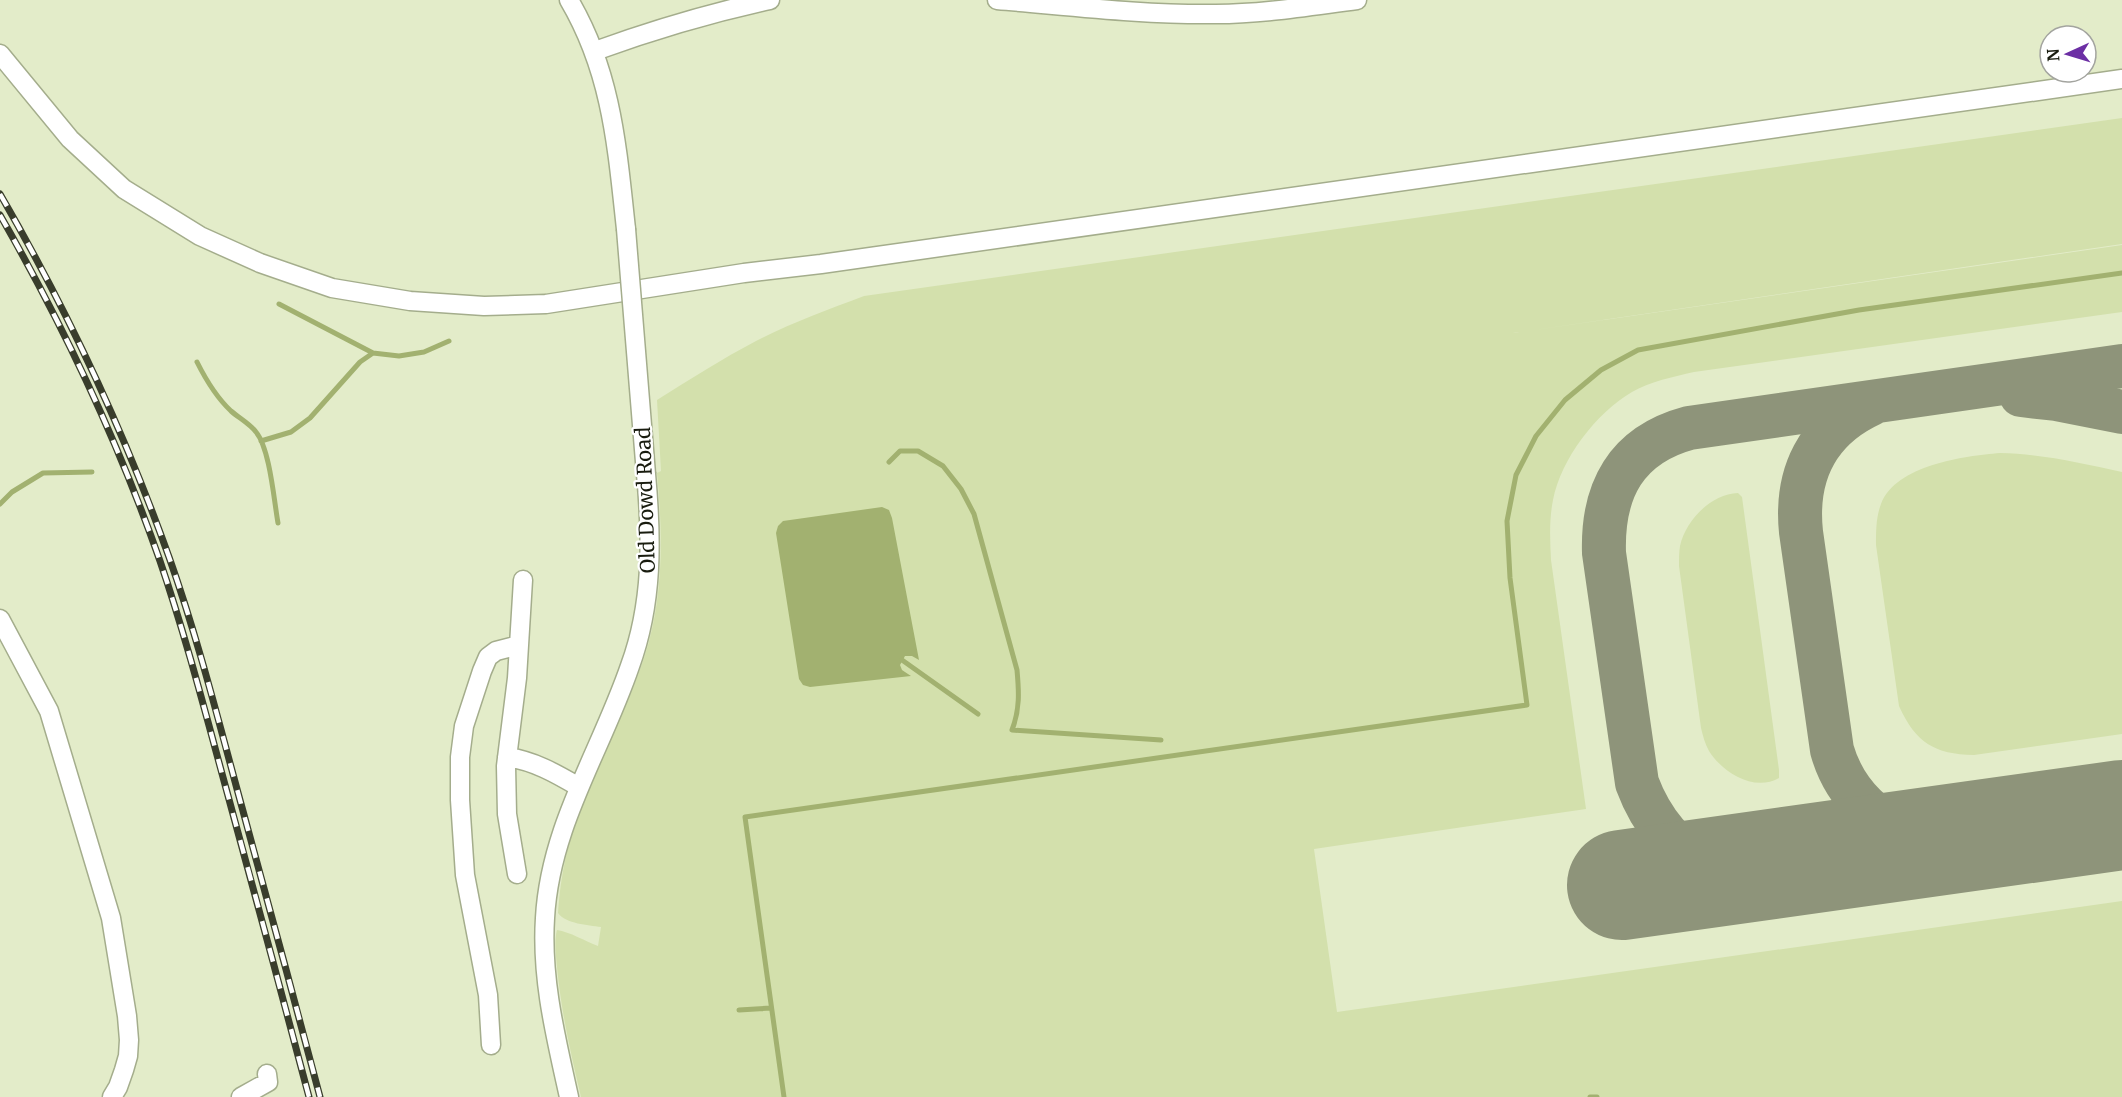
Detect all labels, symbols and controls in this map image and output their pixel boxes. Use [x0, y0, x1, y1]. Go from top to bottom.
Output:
north arrow [2038, 24, 2098, 84]
text: N [2043, 48, 2063, 62]
street label: Old Dowd Road [630, 426, 660, 574]

